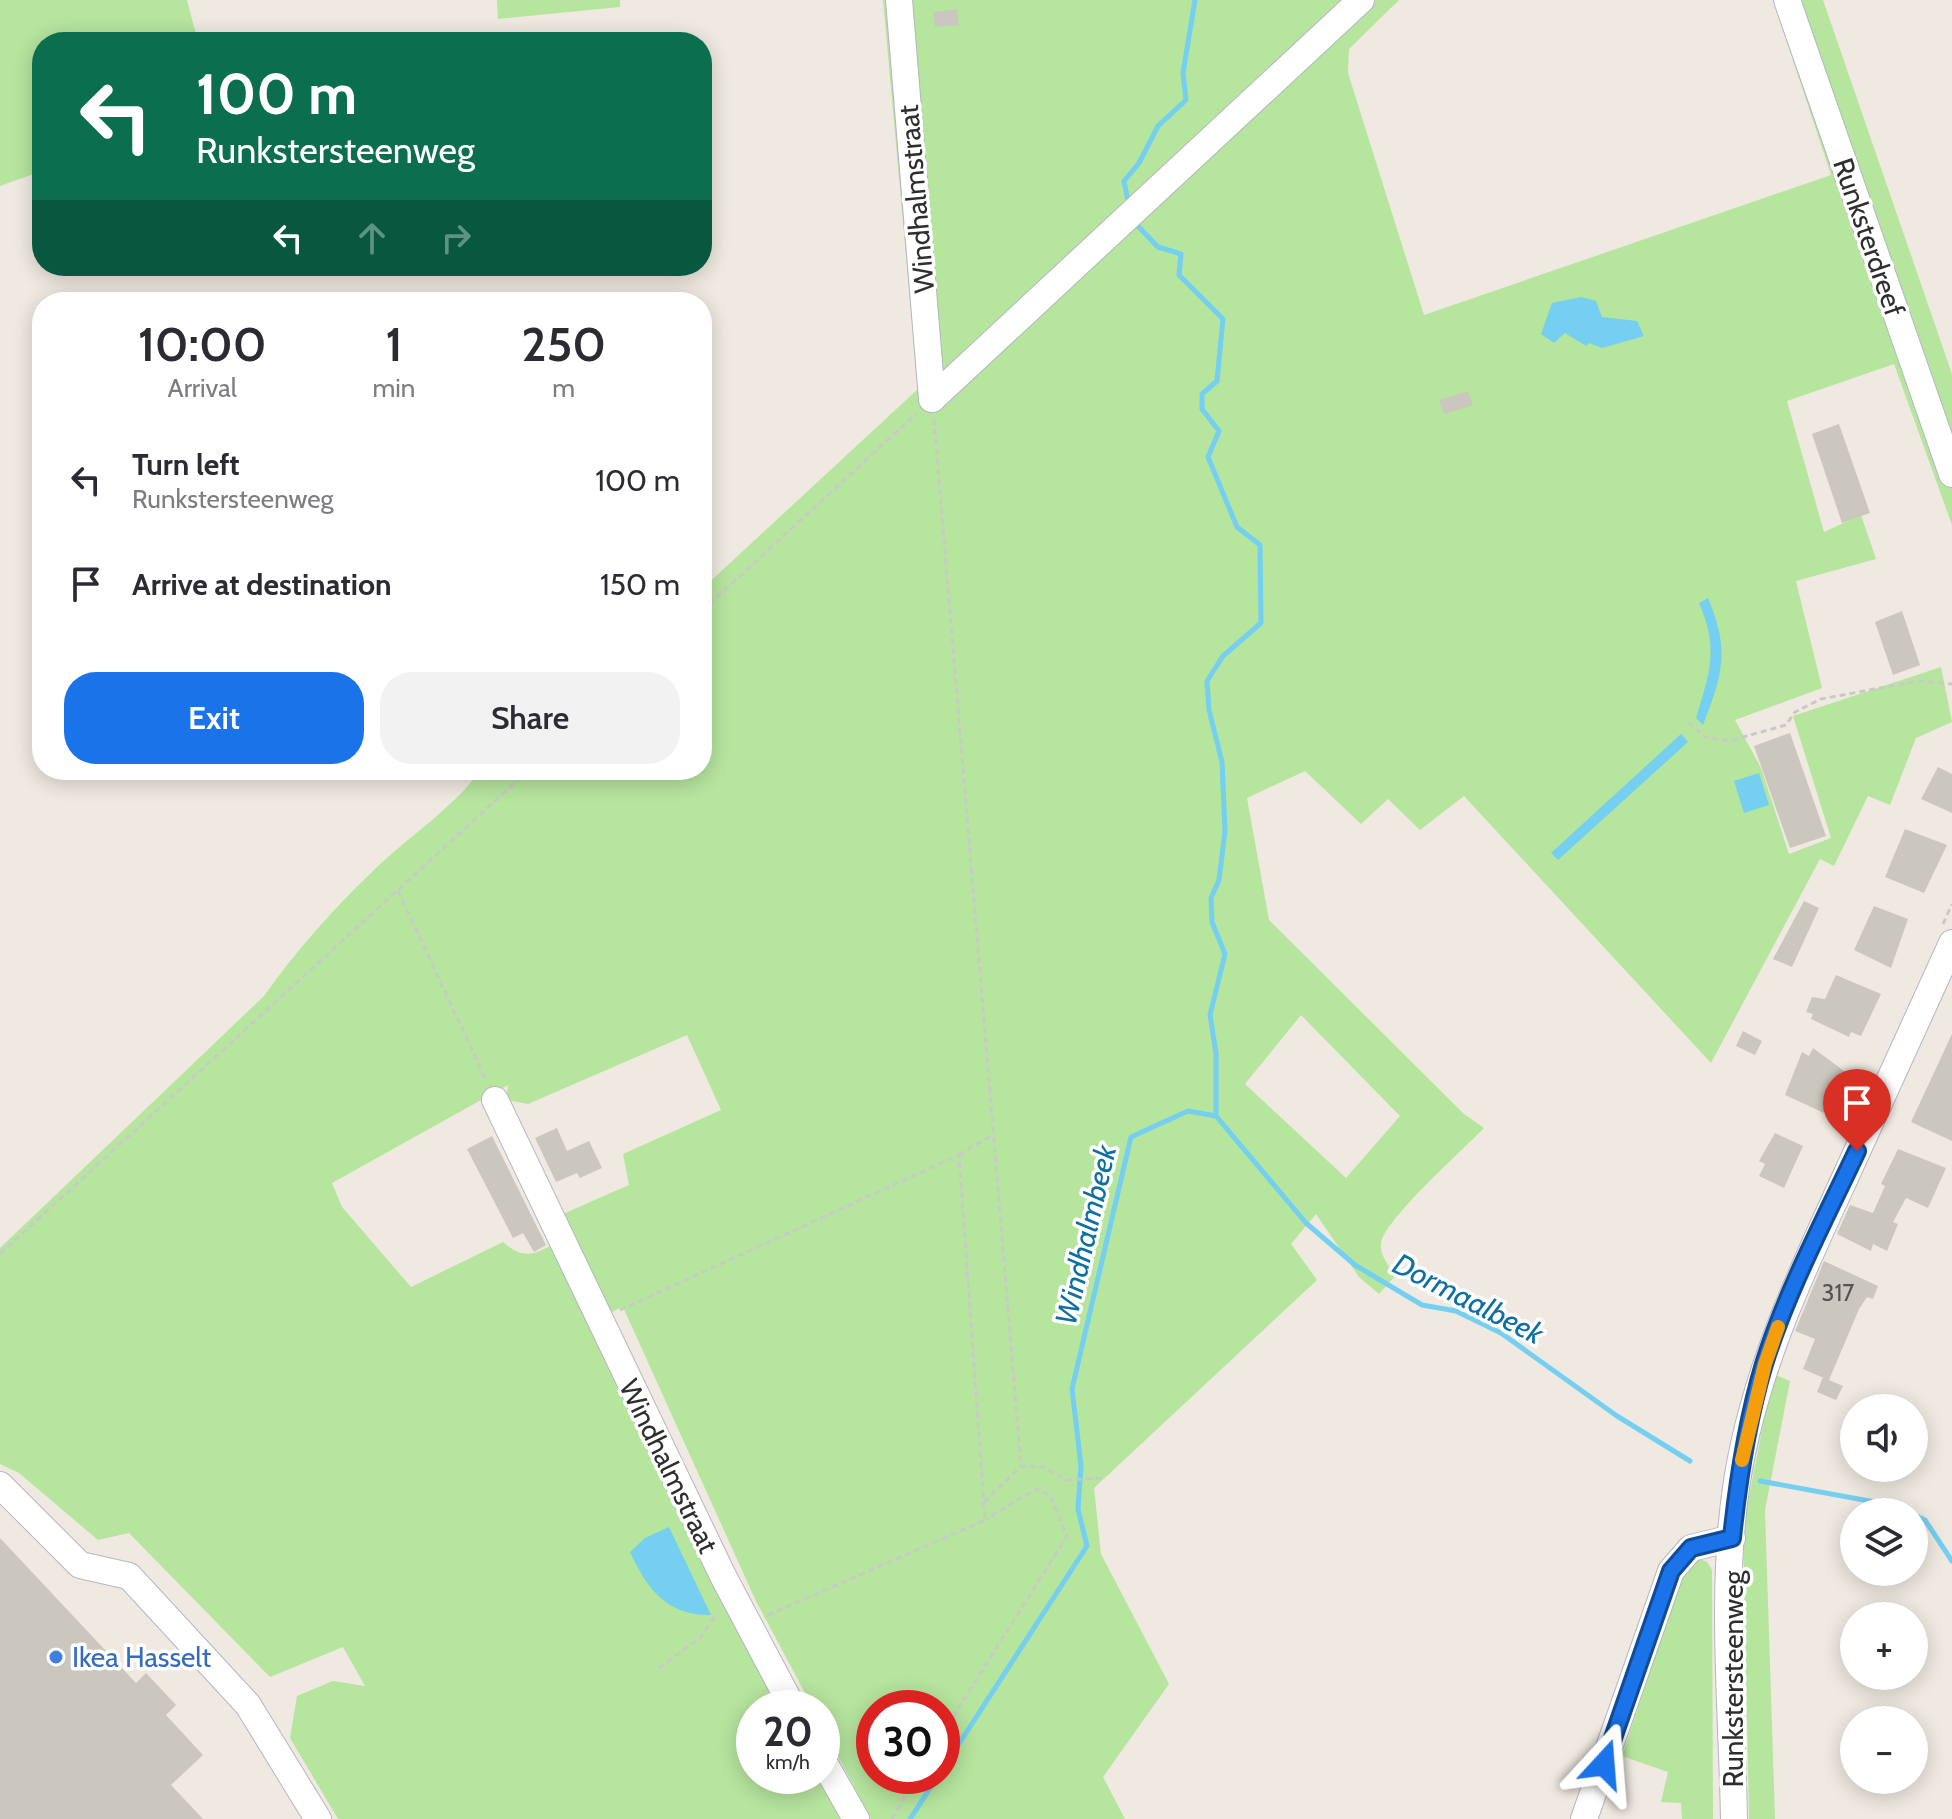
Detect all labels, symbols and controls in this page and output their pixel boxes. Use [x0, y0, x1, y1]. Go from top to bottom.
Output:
text: 100 m [196, 60, 357, 128]
icon: left [64, 64, 168, 168]
street label: Windhalmstraat [891, 103, 941, 295]
text: Runkstersteenweg [196, 128, 475, 172]
street label: Runksterdreef [1826, 153, 1912, 321]
icon: left [266, 216, 310, 260]
icon: ahead [350, 216, 394, 260]
icon: right [434, 216, 478, 260]
text: 10:00 [138, 315, 267, 373]
text: 1 [385, 315, 402, 373]
text: 250 [521, 315, 606, 373]
text: Arrival [168, 372, 237, 404]
text: min [372, 372, 415, 404]
text: m [552, 372, 575, 404]
text: Turn left [132, 446, 240, 483]
icon: left [64, 458, 108, 502]
text: 100 m [595, 462, 680, 499]
text: Runkstersteenweg [132, 483, 333, 515]
icon: arrive [64, 562, 108, 606]
text: Arrive at destination [132, 566, 392, 603]
text: 150 m [600, 566, 680, 603]
button: Exit [64, 672, 364, 764]
button: Share [380, 672, 680, 764]
pin [1823, 1069, 1891, 1151]
icon: arrive [1835, 1081, 1879, 1125]
water label: Windhalmbeek [1047, 1140, 1124, 1328]
water label: Dormaalbeek [1387, 1245, 1551, 1353]
house number: 317 [1822, 1278, 1854, 1307]
street label: Windhalmstraat [612, 1374, 726, 1558]
map controls [1840, 1394, 1928, 1794]
button: sound [1840, 1394, 1928, 1482]
button: layers [1840, 1498, 1928, 1586]
street label: Runkstersteenweg [1716, 1569, 1750, 1787]
button: + [1840, 1602, 1928, 1690]
place label: Ikea Hasselt [72, 1640, 211, 1674]
marker: Ikea Hasselt [47, 1648, 65, 1666]
speed limit sign: 30 [856, 1690, 960, 1794]
button: − [1840, 1706, 1928, 1794]
text: 20 [763, 1707, 813, 1756]
position arrow [1562, 1722, 1646, 1806]
text: km/h [766, 1750, 810, 1774]

